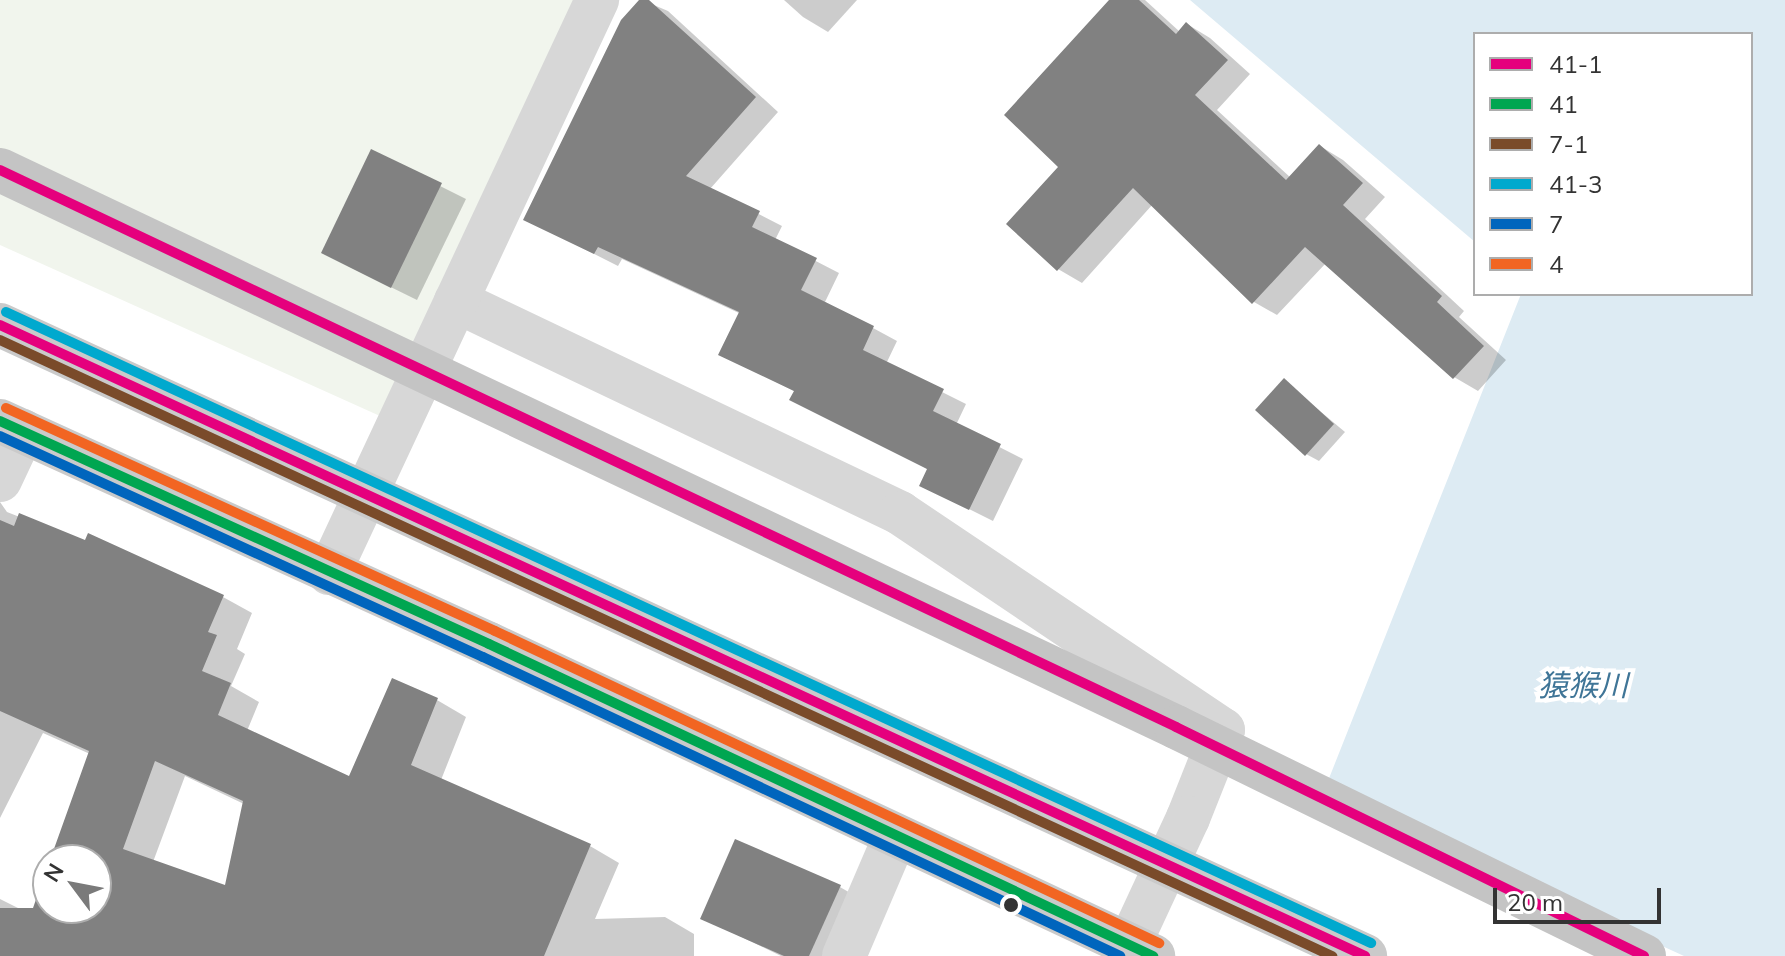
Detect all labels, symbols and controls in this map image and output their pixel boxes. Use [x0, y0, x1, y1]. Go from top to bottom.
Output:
legend [1473, 32, 1753, 296]
text: 41-1 [1549, 49, 1602, 79]
text: 41 [1549, 89, 1578, 119]
text: 7-1 [1549, 129, 1588, 159]
text: 41-3 [1549, 169, 1602, 199]
text: 7 [1549, 209, 1563, 239]
text: 4 [1549, 249, 1563, 279]
water label: 猿猴川 [1538, 667, 1628, 703]
north arrow [32, 844, 112, 924]
text: N [37, 858, 70, 887]
scale bar [1497, 872, 1665, 922]
text: 20 m [1507, 887, 1563, 917]
unlabelled marker [1003, 897, 1019, 913]

